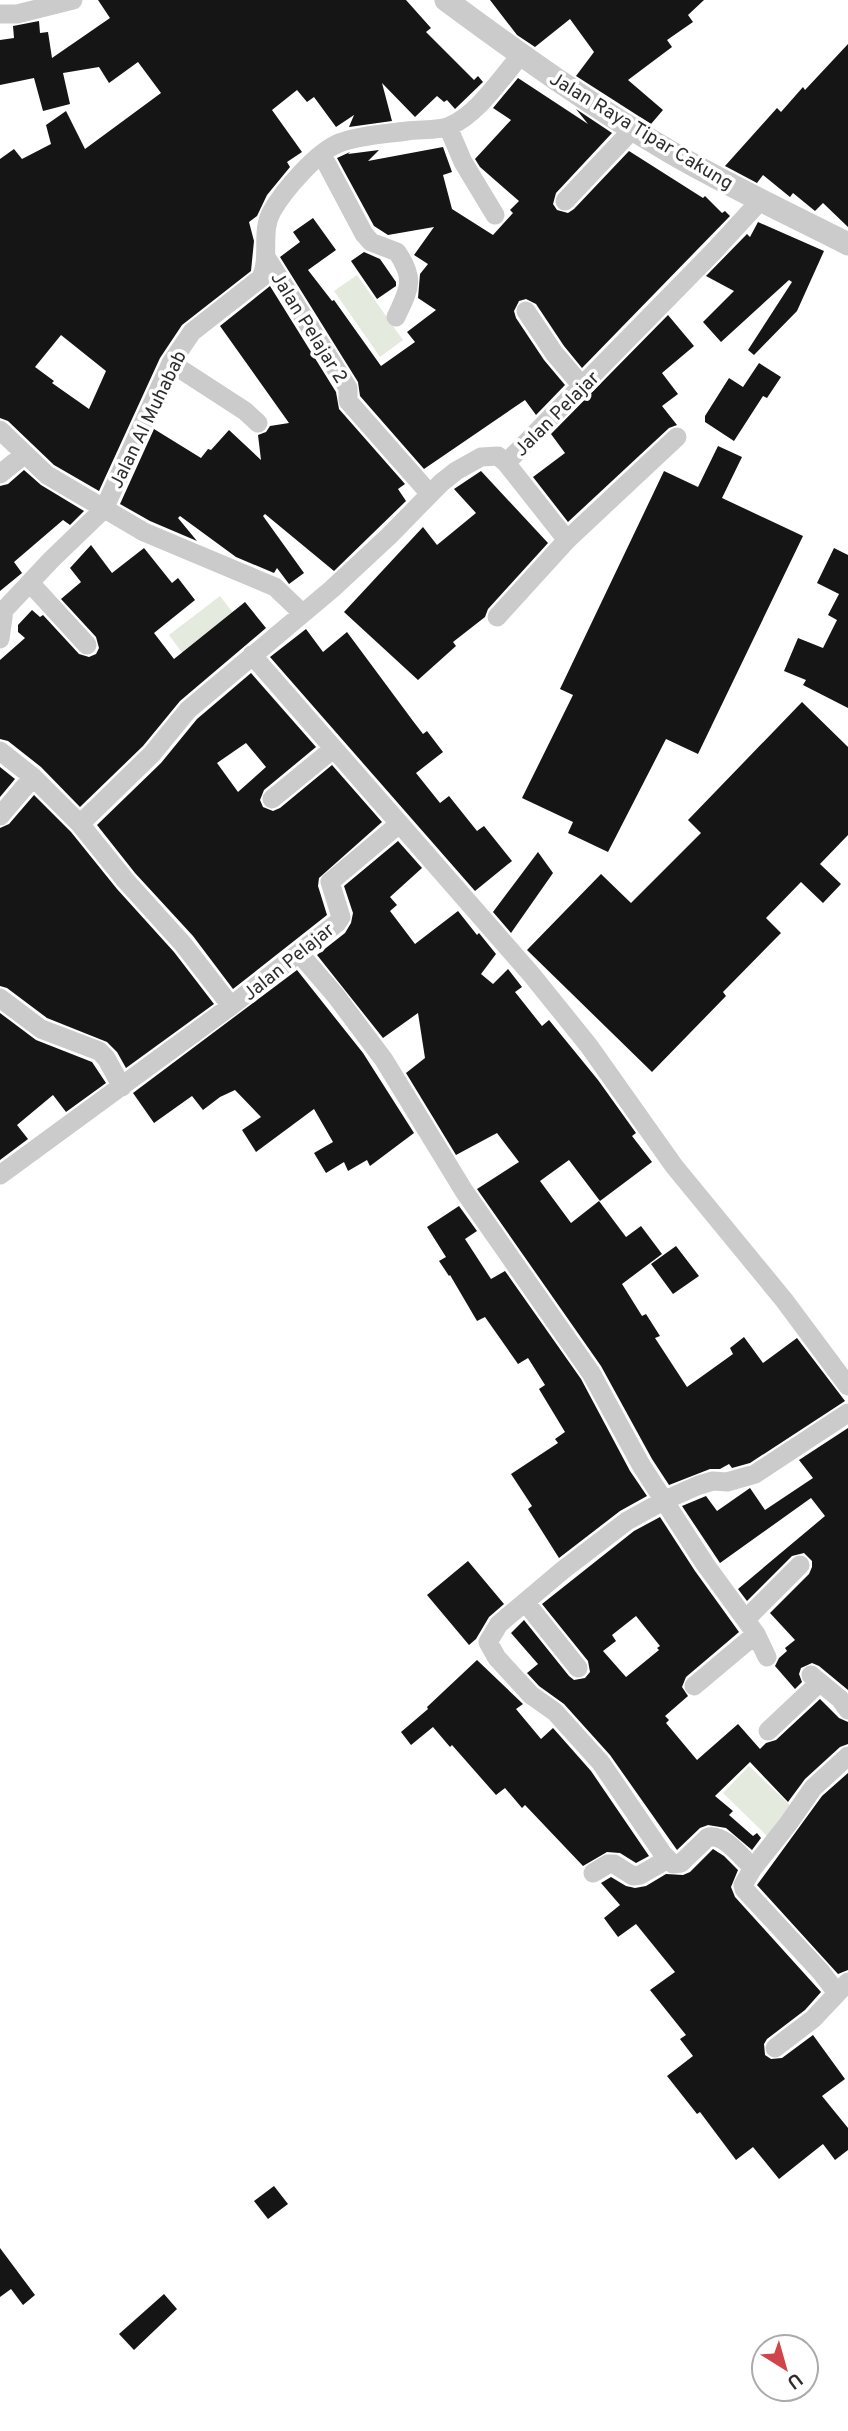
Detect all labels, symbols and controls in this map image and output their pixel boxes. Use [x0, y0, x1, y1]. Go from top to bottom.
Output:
street label: Jalan Raya Tipar Cakung [545, 67, 737, 196]
street label: Jalan Pelajar 2 [264, 268, 352, 388]
street label: Jalan Al Muhabab [105, 347, 193, 493]
street label: Jalan Pelajar [510, 366, 606, 462]
street label: Jalan Pelajar [239, 918, 340, 1007]
north arrow [750, 2333, 820, 2403]
text: U [781, 2366, 807, 2394]

